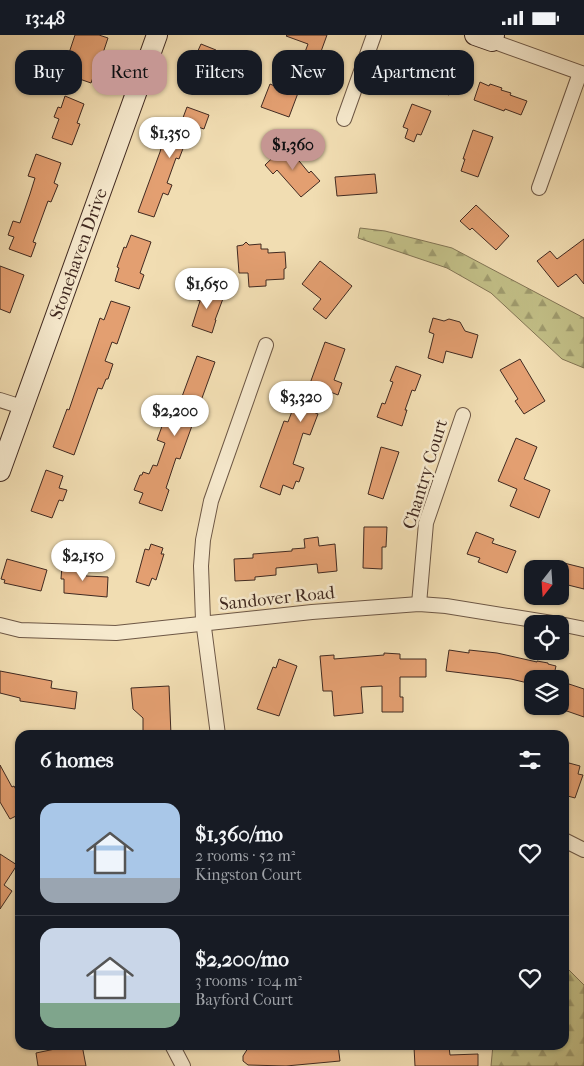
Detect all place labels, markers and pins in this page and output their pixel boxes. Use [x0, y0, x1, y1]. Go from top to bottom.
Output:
pin: $1,350 [129, 117, 211, 159]
pin: $1,360 [252, 129, 334, 171]
pin: $1,650 [166, 267, 248, 310]
pin: $3,320 [260, 381, 342, 423]
pin: $2,200 [134, 395, 216, 437]
pin: $2,150 [42, 539, 124, 582]

